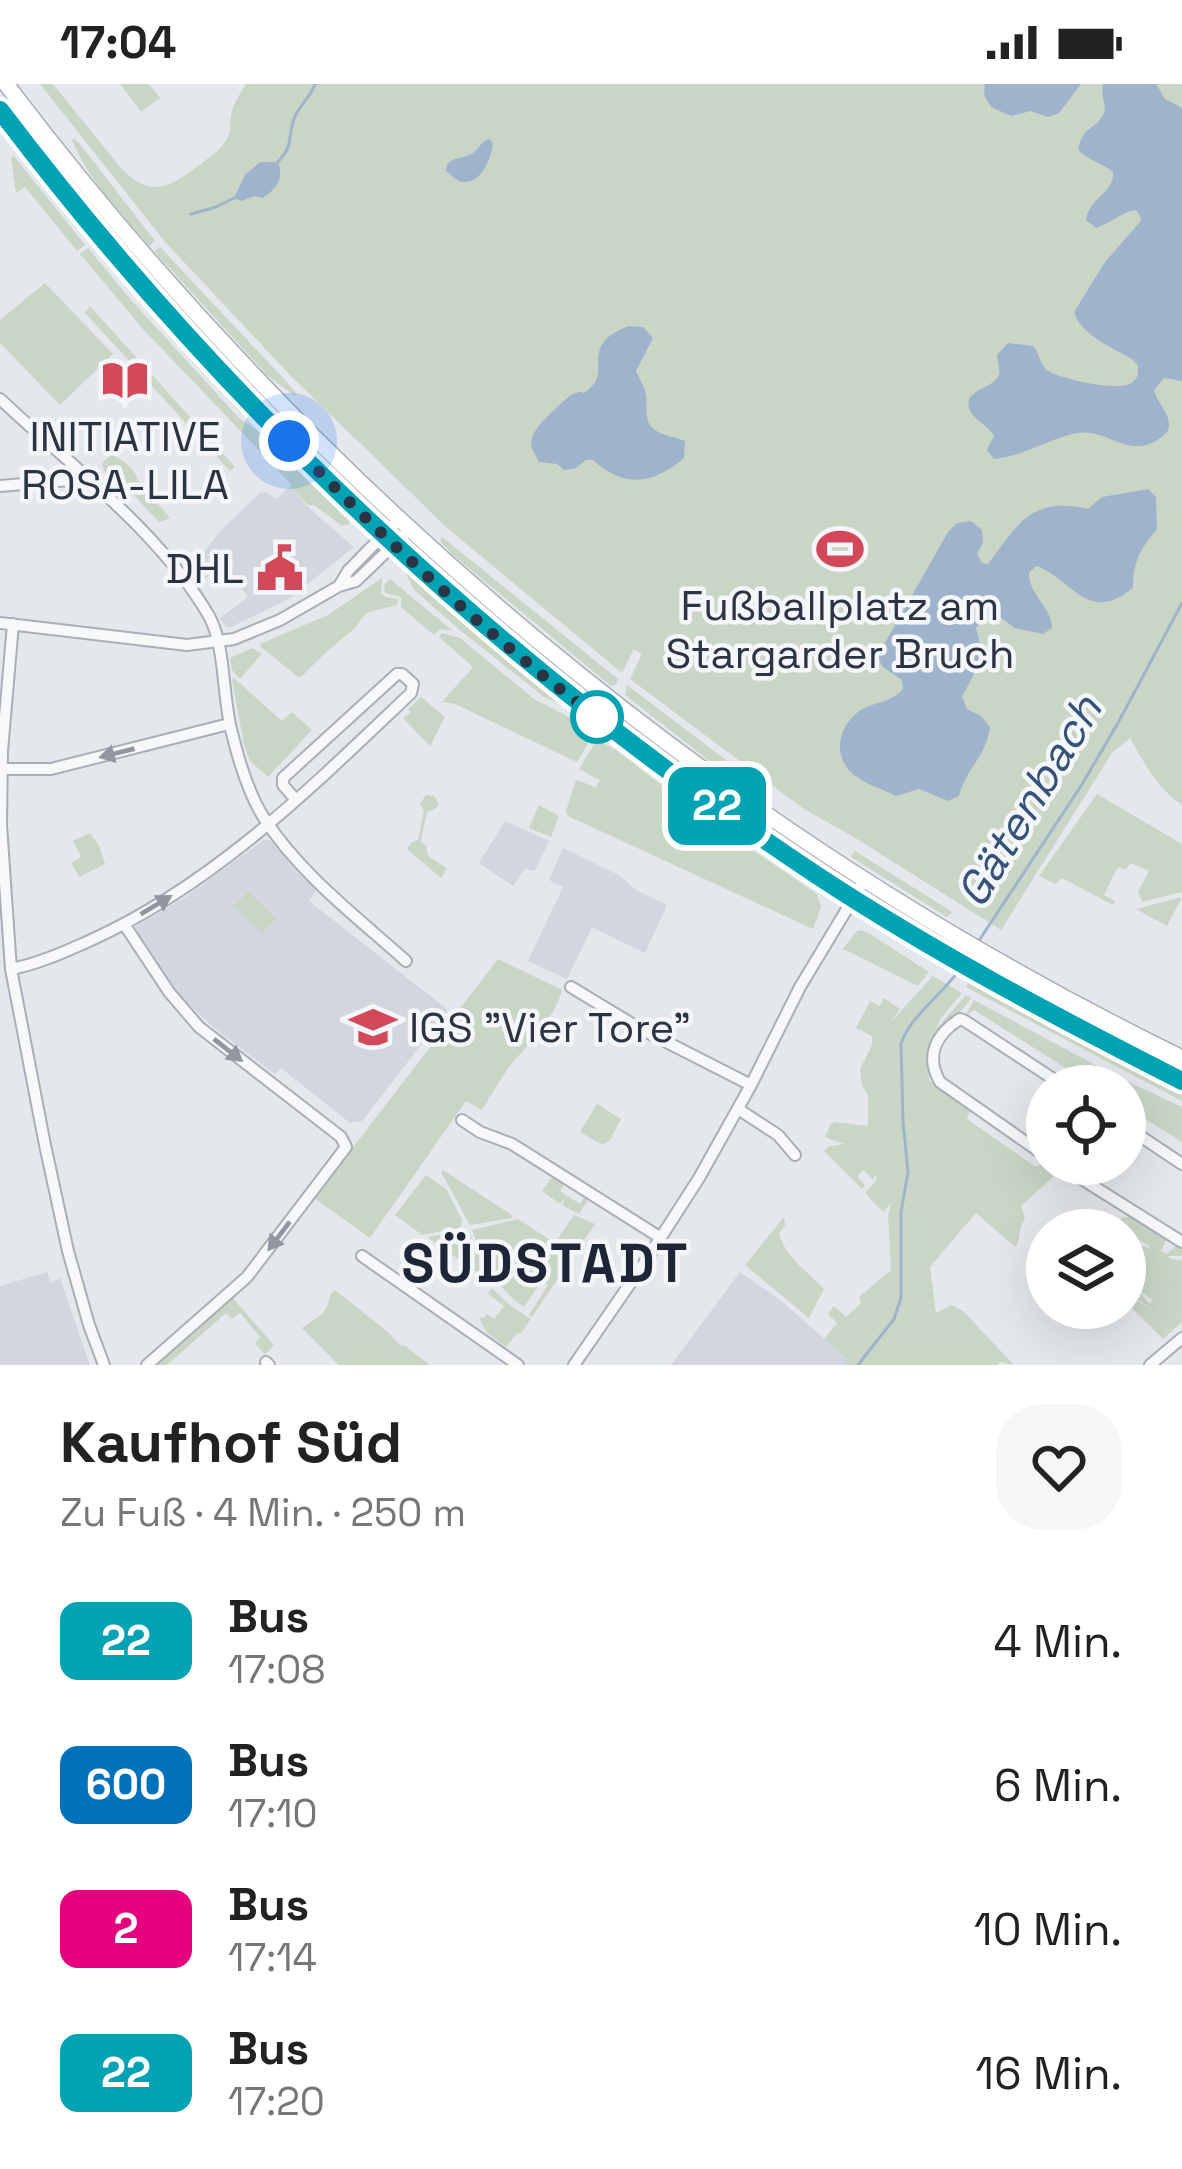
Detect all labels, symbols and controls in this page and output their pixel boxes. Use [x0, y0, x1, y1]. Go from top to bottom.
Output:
text: 17:04 [60, 14, 176, 71]
library icon: INITIATIVE ROSA-LILA [100, 355, 150, 405]
place label: INITIATIVE ROSA-LILA [21, 410, 229, 511]
your location [259, 411, 319, 471]
sports icon: Fußballplatz am Stargarder Bruch [815, 524, 865, 574]
place label: DHL [166, 542, 244, 595]
public building icon: DHL [255, 543, 305, 593]
place label: Fußballplatz am Stargarder Bruch [665, 579, 1015, 680]
water label: Gätenbach [944, 684, 1115, 917]
unlabelled marker [572, 692, 622, 742]
one-way arrow [98, 744, 135, 763]
line badge: 22 [663, 767, 771, 845]
text: 22 [692, 779, 742, 832]
one-way arrow [139, 895, 172, 917]
place label: IGS "Vier Tore" [409, 1001, 691, 1054]
school or university icon: IGS "Vier Tore" [348, 1002, 398, 1052]
one-way arrow [212, 1037, 243, 1062]
map controls [1026, 1065, 1146, 1329]
button: locate [1026, 1065, 1146, 1185]
button: layers [1026, 1209, 1146, 1329]
one-way arrow [267, 1220, 292, 1252]
district label: SÜDSTADT [401, 1229, 691, 1298]
button: heart [996, 1404, 1122, 1530]
text: Kaufhof Süd [60, 1406, 402, 1479]
text: Zu Fuß · 4 Min. · 250 m [60, 1488, 466, 1537]
text: Bus [228, 1588, 309, 1645]
text: 4 Min. [993, 1613, 1122, 1670]
text: 22 [101, 1614, 151, 1667]
text: 17:08 [228, 1645, 325, 1694]
text: Bus [228, 1732, 309, 1789]
text: 6 Min. [994, 1757, 1122, 1814]
text: 600 [86, 1758, 166, 1811]
text: 17:10 [228, 1789, 317, 1838]
text: Bus [228, 1876, 309, 1933]
text: 10 Min. [974, 1901, 1122, 1958]
text: 2 [114, 1902, 138, 1955]
text: 17:14 [228, 1933, 317, 1982]
text: Bus [228, 2020, 309, 2077]
text: 16 Min. [975, 2045, 1122, 2102]
text: 22 [101, 2046, 151, 2099]
text: 17:20 [228, 2077, 325, 2126]

